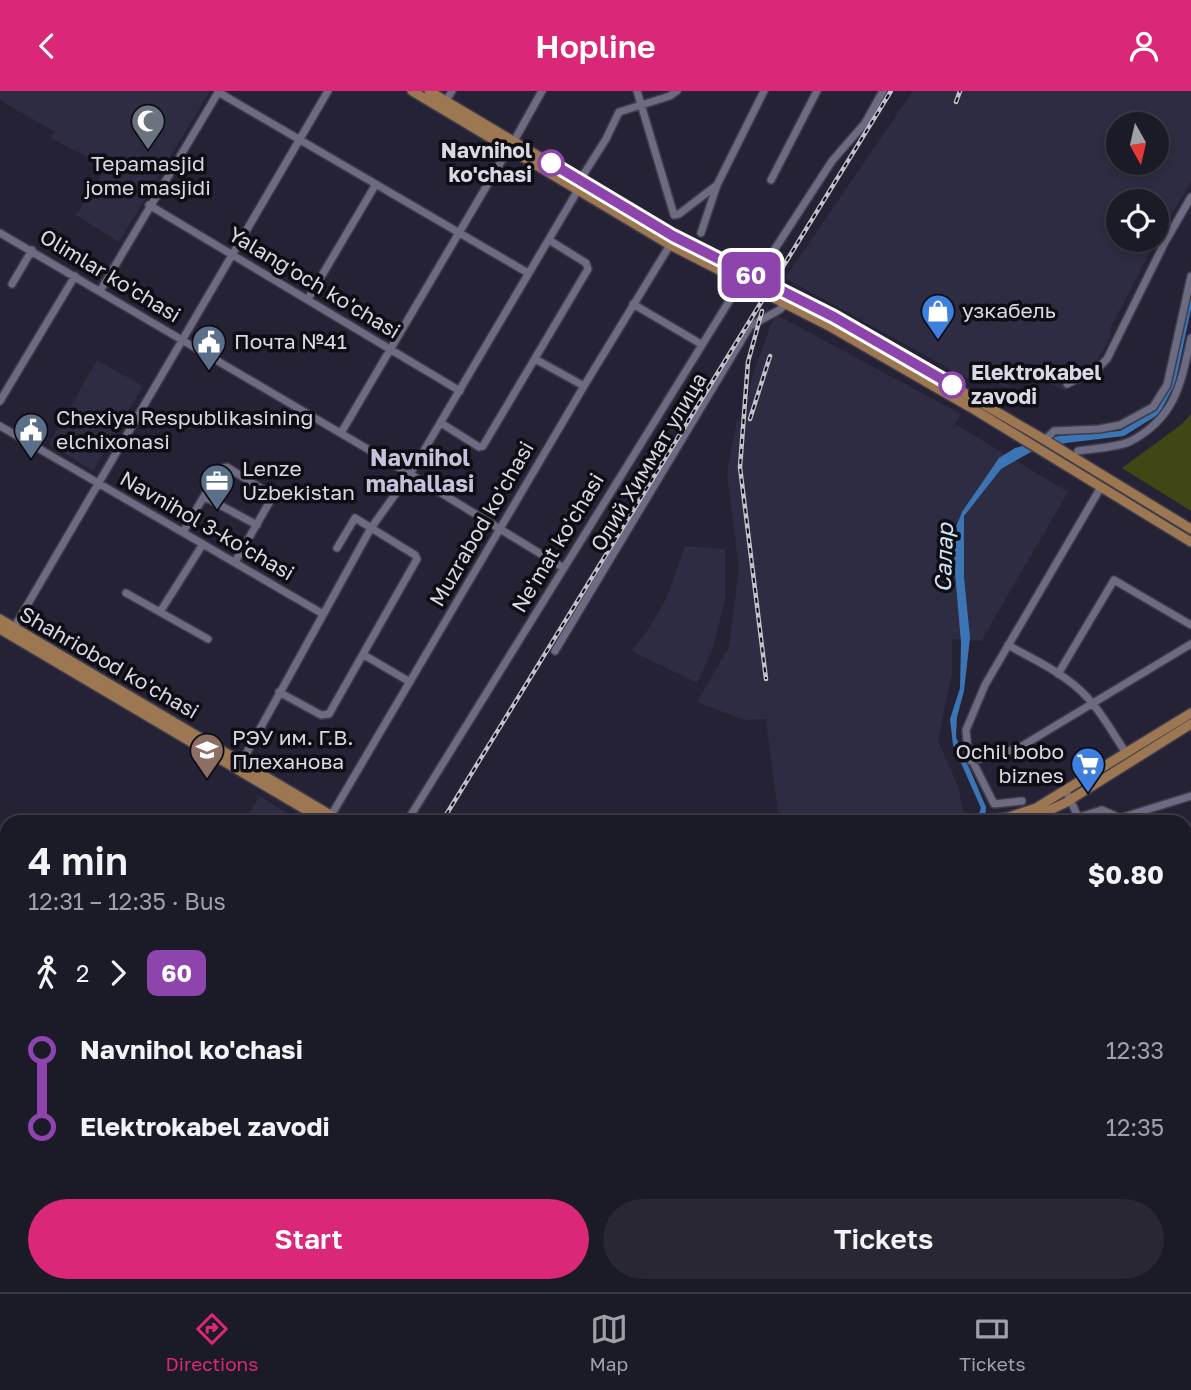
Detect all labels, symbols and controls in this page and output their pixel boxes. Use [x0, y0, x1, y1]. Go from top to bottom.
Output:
icon: back [28, 27, 66, 65]
text: Hopline [535, 27, 656, 65]
icon: person [1125, 27, 1163, 65]
mosque icon: Tepamasjid jome masjidi [129, 102, 167, 151]
north arrow [1106, 112, 1169, 175]
map controls [1106, 112, 1169, 252]
place label: Navnihol ko'chasi [441, 137, 532, 187]
place label: Tepamasjid jome masjidi [84, 150, 211, 200]
marker: Navnihol ko'chasi [538, 150, 564, 176]
button: locate [1106, 189, 1169, 252]
street label: Yalang'och ko'chasi [224, 221, 405, 344]
street label: Olimlar ko'chasi [35, 223, 186, 327]
line badge: 60 [720, 252, 782, 298]
text: 60 [736, 260, 766, 289]
shop icon: узкабель [919, 292, 957, 341]
place label: узкабель [962, 297, 1056, 323]
public building icon: Почта №41 [190, 323, 228, 372]
place label: Почта №41 [234, 328, 347, 354]
place label: Elektrokabel zavodi [971, 359, 1101, 409]
street label: Олий Химмат улица [585, 367, 712, 555]
marker: Elektrokabel zavodi [939, 372, 965, 398]
place label: Chexiya Respublikasining elchixonasi [56, 404, 313, 454]
public building icon: Chexiya Respublikasining elchixonasi [12, 411, 50, 460]
street label: Muzrabod ko'chasi [423, 436, 539, 611]
district label: Navnihol mahallasi [366, 443, 474, 497]
place label: Lenze Uzbekistan [242, 455, 355, 505]
office icon: Lenze Uzbekistan [198, 462, 236, 511]
street label: Navnihol 3-ko'chasi [116, 465, 299, 586]
street label: Ne'mat ko'chasi [505, 468, 609, 617]
water label: Салар [928, 521, 958, 593]
street label: Shahriobod ko'chasi [15, 600, 204, 724]
place label: РЭУ им. Г.В. Плеханова [232, 724, 354, 774]
school or university icon: РЭУ им. Г.В. Плеханова [188, 731, 226, 780]
place label: Ochil bobo biznes [955, 738, 1064, 788]
supermarket icon: Ochil bobo biznes [1069, 745, 1107, 794]
text: 4 min [28, 838, 128, 883]
text: $0.80 [1088, 859, 1164, 890]
text: 12:31 – 12:35 · Bus [28, 887, 226, 915]
icon: walk [28, 954, 66, 992]
icon: forward [99, 954, 137, 992]
text: 60 [161, 958, 192, 987]
text: 2 [76, 959, 89, 987]
text: Navnihol ko'chasi [80, 1034, 303, 1065]
text: 12:33 [1106, 1036, 1164, 1064]
text: Elektrokabel zavodi [80, 1111, 330, 1142]
text: 12:35 [1106, 1113, 1164, 1141]
button: Start [28, 1199, 589, 1279]
button: Tickets [603, 1199, 1164, 1279]
tab: Directions [166, 1310, 258, 1375]
tab: Map [589, 1310, 628, 1375]
tab: Tickets [959, 1310, 1025, 1375]

